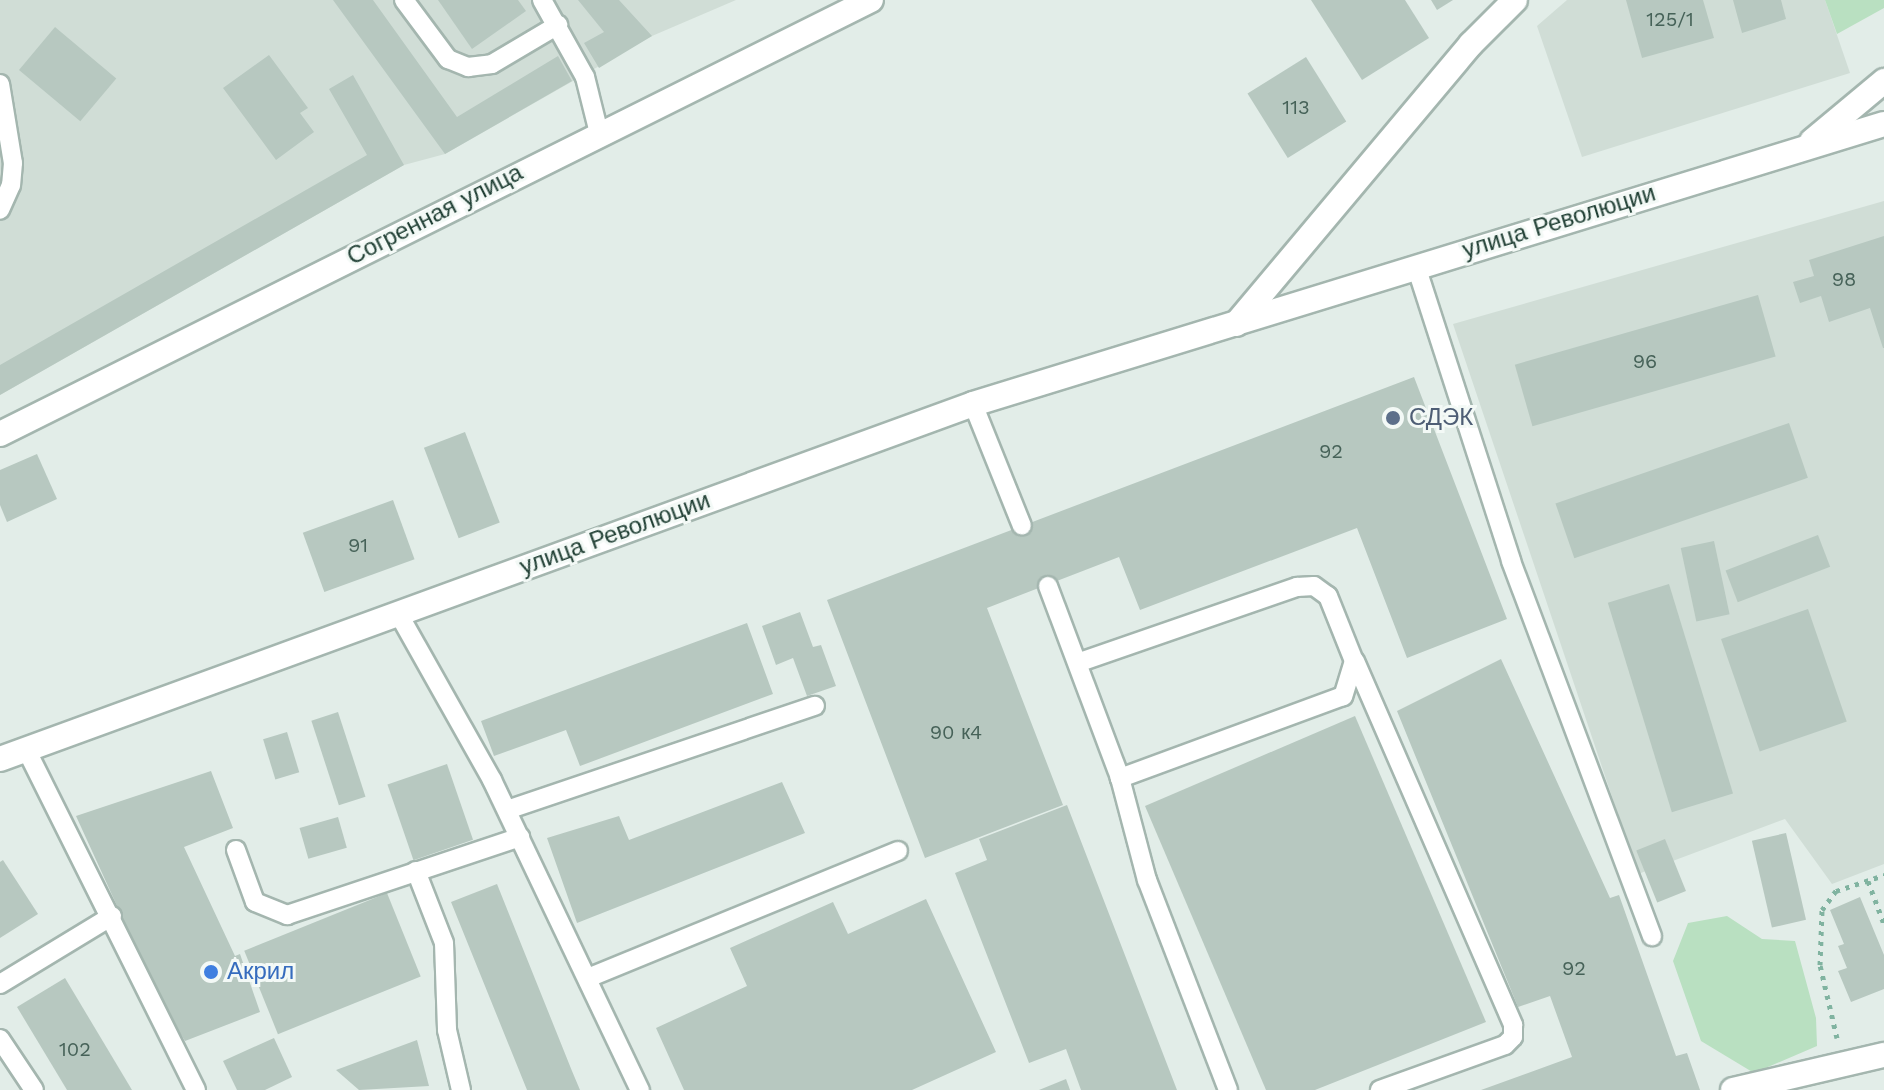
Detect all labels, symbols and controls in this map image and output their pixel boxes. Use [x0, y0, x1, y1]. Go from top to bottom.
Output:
house number: 125/1 [1646, 7, 1694, 31]
house number: 113 [1282, 95, 1310, 119]
street label: Согренная улица [342, 158, 528, 272]
street label: улица Революции [1459, 179, 1659, 265]
house number: 98 [1832, 267, 1856, 291]
house number: 96 [1633, 349, 1657, 373]
place label: СДЭК [1409, 404, 1473, 432]
marker: СДЭК [1384, 409, 1402, 427]
house number: 92 [1319, 439, 1343, 463]
street label: улица Революции [516, 486, 714, 582]
house number: 91 [348, 533, 368, 557]
house number: 90 к4 [930, 720, 982, 744]
house number: 92 [1562, 956, 1586, 980]
place label: Акрил [227, 958, 294, 986]
marker: Акрил [202, 963, 220, 981]
house number: 102 [59, 1037, 91, 1061]

